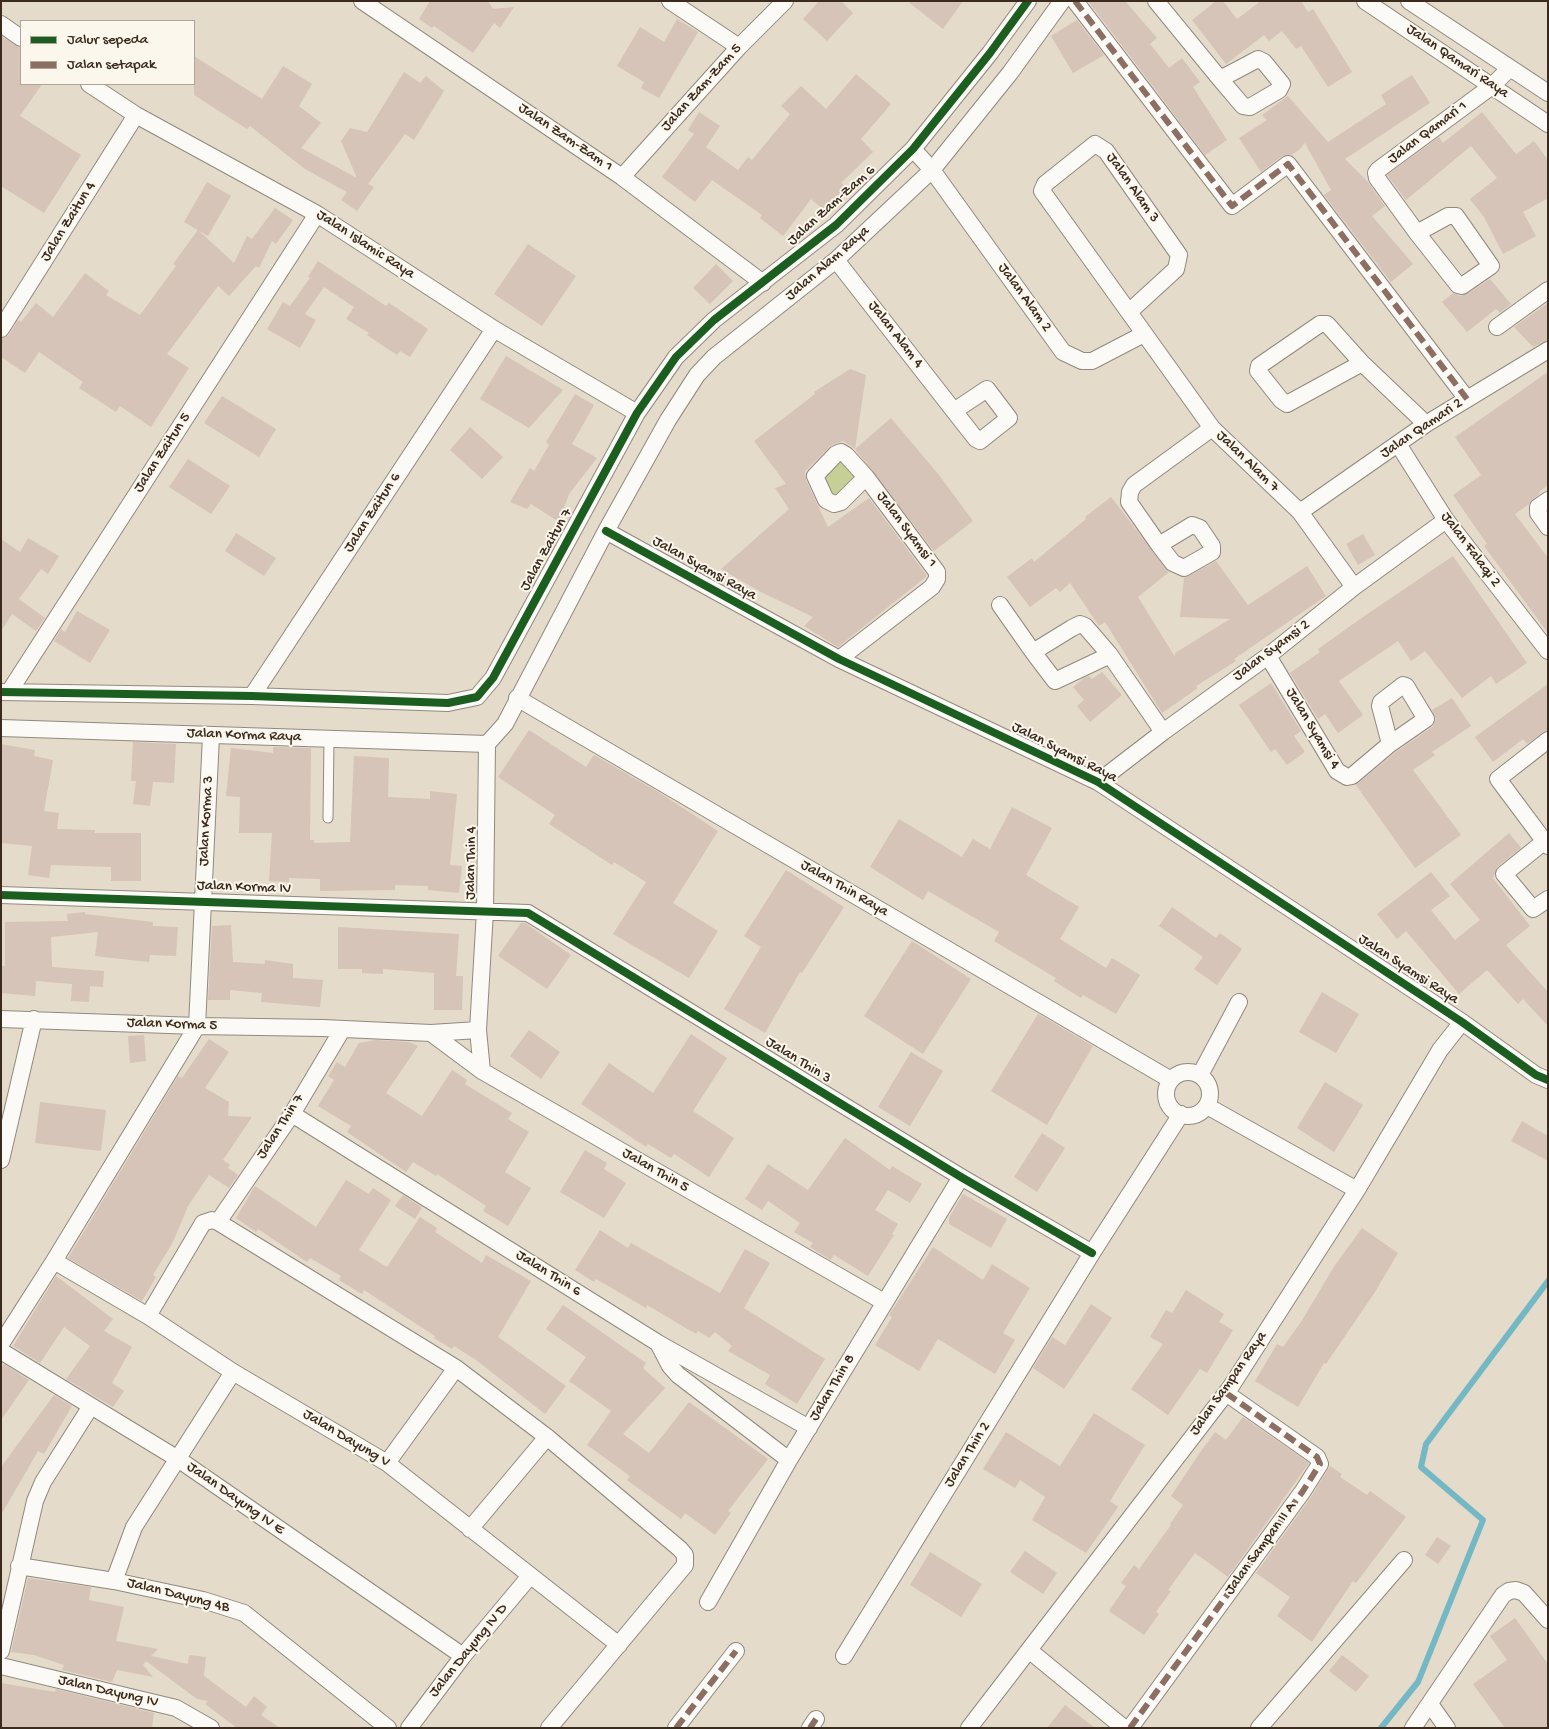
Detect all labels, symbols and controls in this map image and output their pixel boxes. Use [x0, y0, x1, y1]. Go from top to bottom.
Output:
legend [20, 20, 195, 85]
street label: Jalan Qamari Raya [1402, 21, 1512, 103]
text: Jalur sepeda [67, 31, 148, 49]
street label: Jalan Zam-Zam 5 [658, 40, 746, 136]
text: Jalan setapak [67, 56, 156, 74]
street label: Jalan Qamari 1 [1385, 97, 1471, 169]
street label: Jalan Zam-Zam 1 [514, 100, 616, 176]
street label: Jalan Alam 3 [1101, 150, 1163, 226]
street label: Jalan Zam-Zam 6 [784, 162, 880, 250]
street label: Jalan Zaitun 4 [37, 179, 101, 265]
street label: Jalan Islamic Raya [312, 206, 418, 284]
street label: Jalan Alam Raya [782, 223, 874, 305]
street label: Jalan Alam 2 [993, 260, 1055, 336]
street label: Jalan Alam 4 [863, 298, 927, 372]
street label: Jalan Qamari 2 [1377, 395, 1467, 463]
street label: Jalan Zaitun 5 [131, 410, 195, 496]
street label: Jalan Alam 7 [1212, 427, 1282, 497]
street label: Jalan Zaitun 6 [341, 470, 405, 556]
street label: Jalan Syamsi 1 [872, 489, 940, 571]
street label: Jalan Zaitun 7 [517, 506, 577, 594]
street label: Jalan Falaqi 2 [1436, 509, 1504, 591]
street label: Jalan Syamsi Raya [649, 533, 759, 605]
street label: Jalan Syamsi 2 [1230, 616, 1314, 686]
street label: Jalan Syamsi 4 [1281, 685, 1343, 773]
street label: Jalan Syamsi Raya [1008, 719, 1120, 787]
street label: Jalan Korma Raya [187, 725, 301, 747]
street label: Jalan Korma 3 [196, 775, 218, 867]
street label: Jalan Thin 4 [462, 826, 482, 900]
street label: Jalan Thin Raya [797, 857, 891, 921]
street label: Jalan Korma IV [197, 877, 291, 899]
street label: Jalan Syamsi Raya [1354, 931, 1462, 1009]
street label: Jalan Korma 5 [127, 1014, 217, 1036]
street label: Jalan Thin 3 [762, 1034, 834, 1088]
street label: Jalan Thin 7 [253, 1091, 309, 1163]
street label: Jalan Thin 5 [618, 1145, 692, 1197]
street label: Jalan Thin 6 [512, 1247, 584, 1301]
street label: Jalan Sampan Raya [1186, 1329, 1272, 1439]
street label: Jalan Thin 8 [806, 1351, 860, 1425]
street label: Jalan Dayung V [299, 1406, 393, 1472]
street label: Jalan Thin 2 [941, 1419, 995, 1491]
street label: Jalan Dayung IV E [183, 1459, 287, 1539]
street label: Jalan Sampan II A [1221, 1499, 1301, 1599]
street label: Jalan Dayung 4B [125, 1575, 231, 1617]
street label: Jalan Dayung IV D [426, 1600, 512, 1702]
street label: Jalan Dayung IV [56, 1672, 160, 1712]

